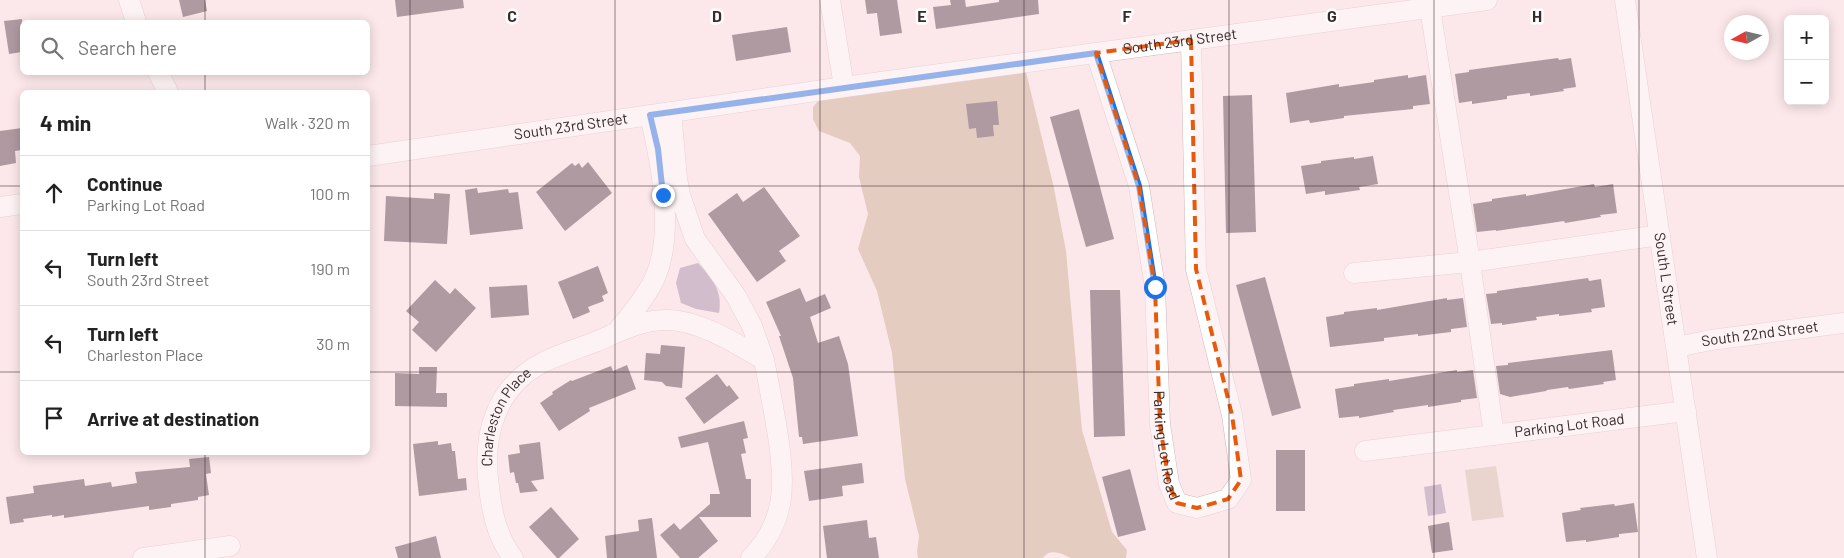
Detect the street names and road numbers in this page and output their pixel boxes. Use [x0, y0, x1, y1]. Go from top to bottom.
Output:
street label: South 23rd Street [1122, 24, 1238, 57]
street label: South 23rd Street [513, 108, 629, 143]
street label: South L Street [1651, 231, 1683, 327]
street label: South 22nd Street [1700, 316, 1819, 350]
street label: Charleston Place [477, 363, 534, 467]
street label: Parking Lot Road [1151, 390, 1185, 502]
street label: Parking Lot Road [1513, 409, 1625, 440]

